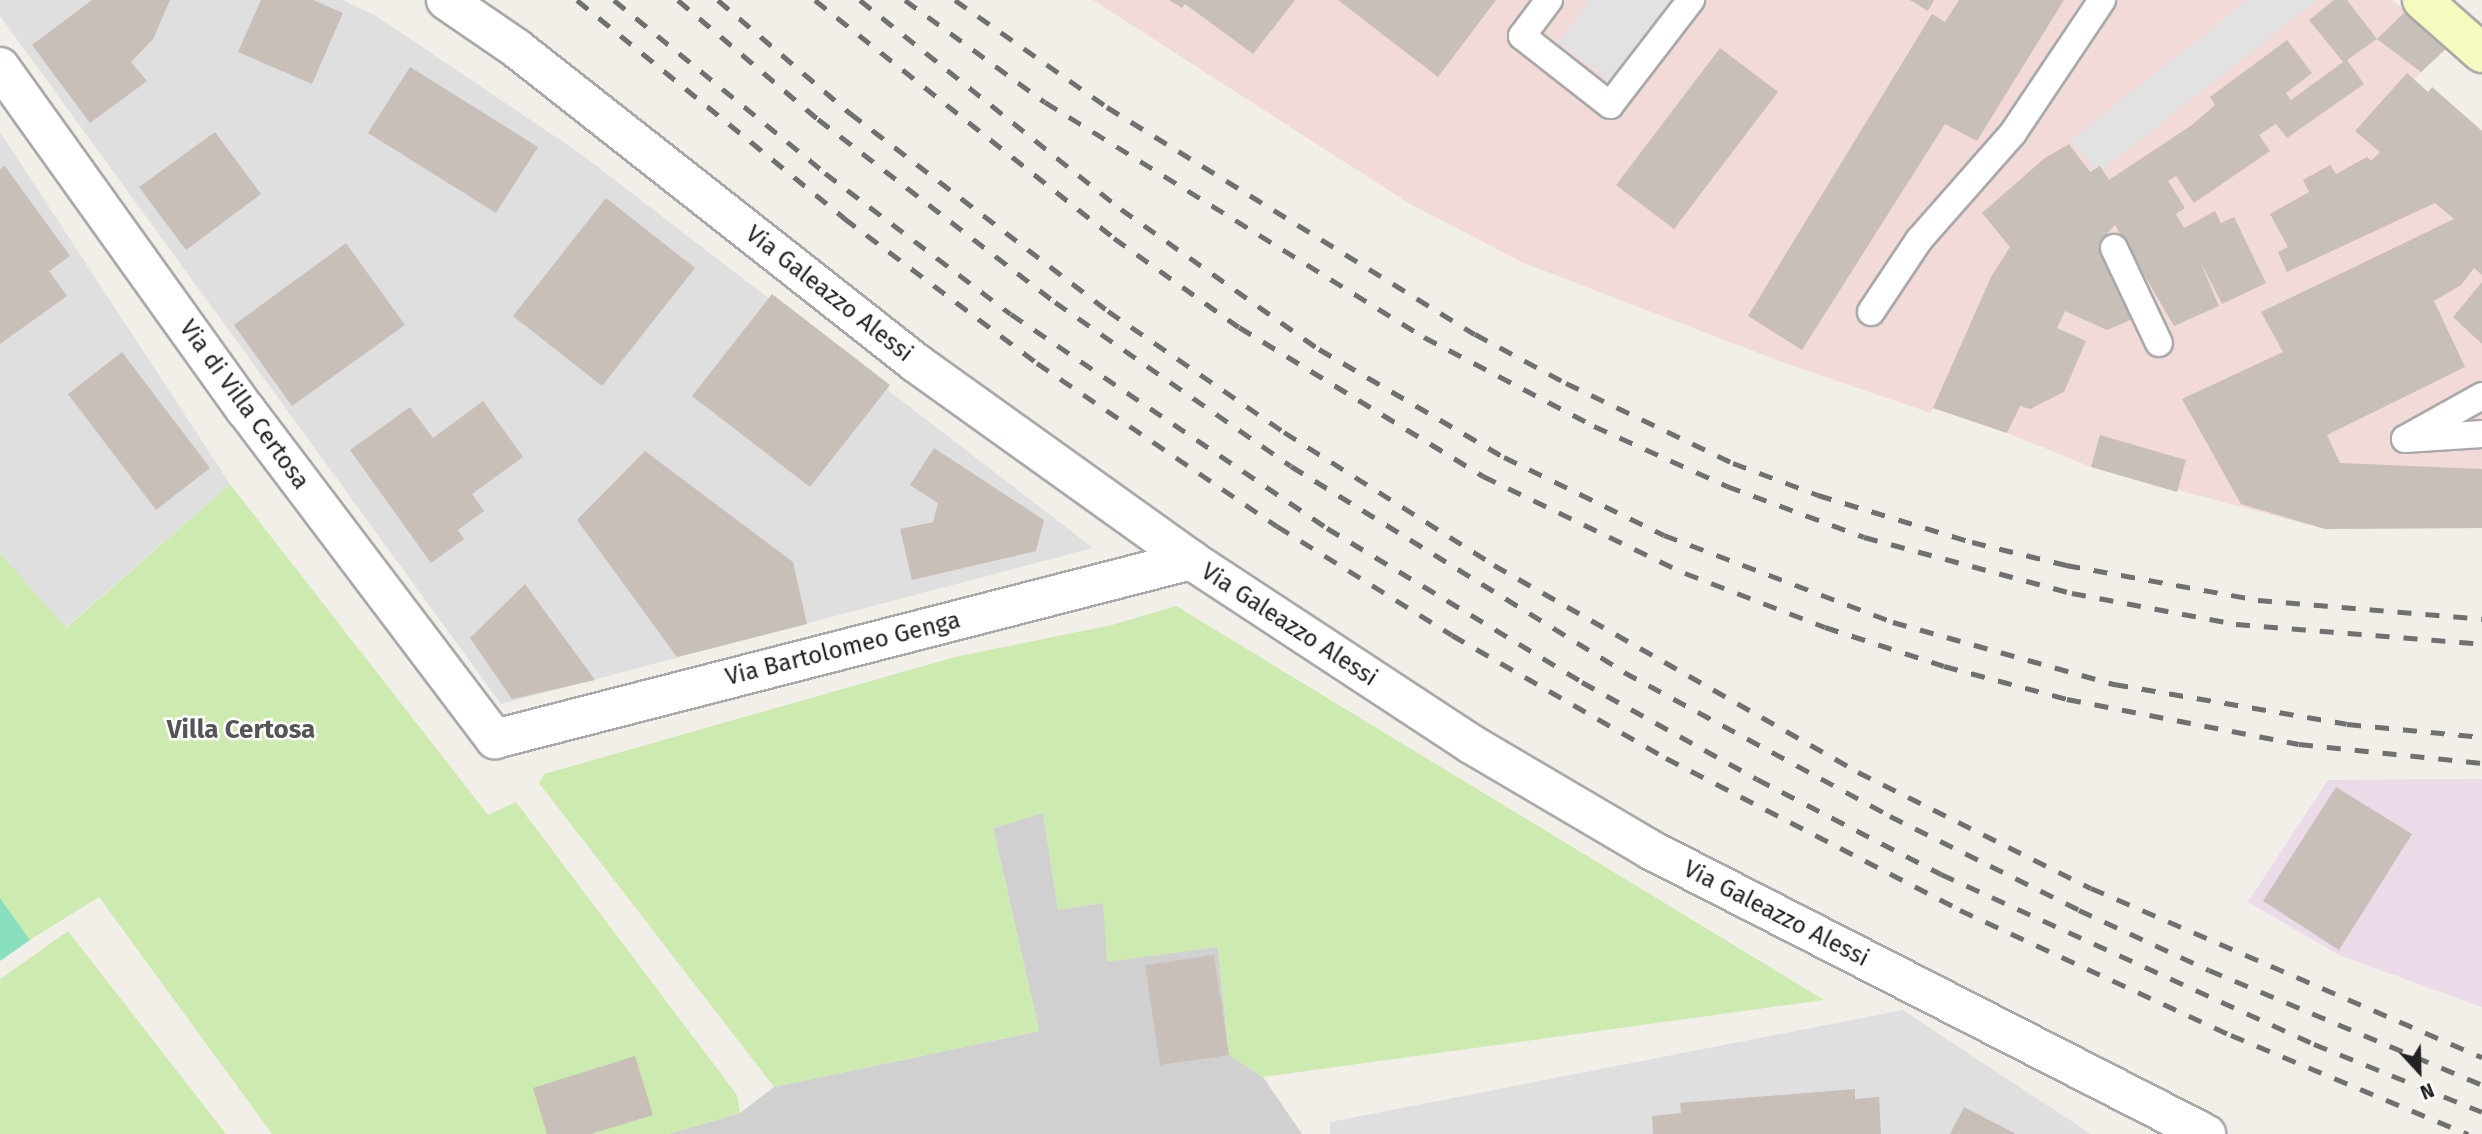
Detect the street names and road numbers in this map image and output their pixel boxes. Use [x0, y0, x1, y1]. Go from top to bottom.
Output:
street label: Via Galeazzo Alessi [740, 220, 918, 368]
street label: Via di Villa Certosa [173, 315, 315, 495]
street label: Via Galeazzo Alessi [1196, 557, 1382, 693]
street label: Via Bartolomeo Genga [723, 606, 963, 692]
street label: Via Galeazzo Alessi [1679, 855, 1873, 973]

